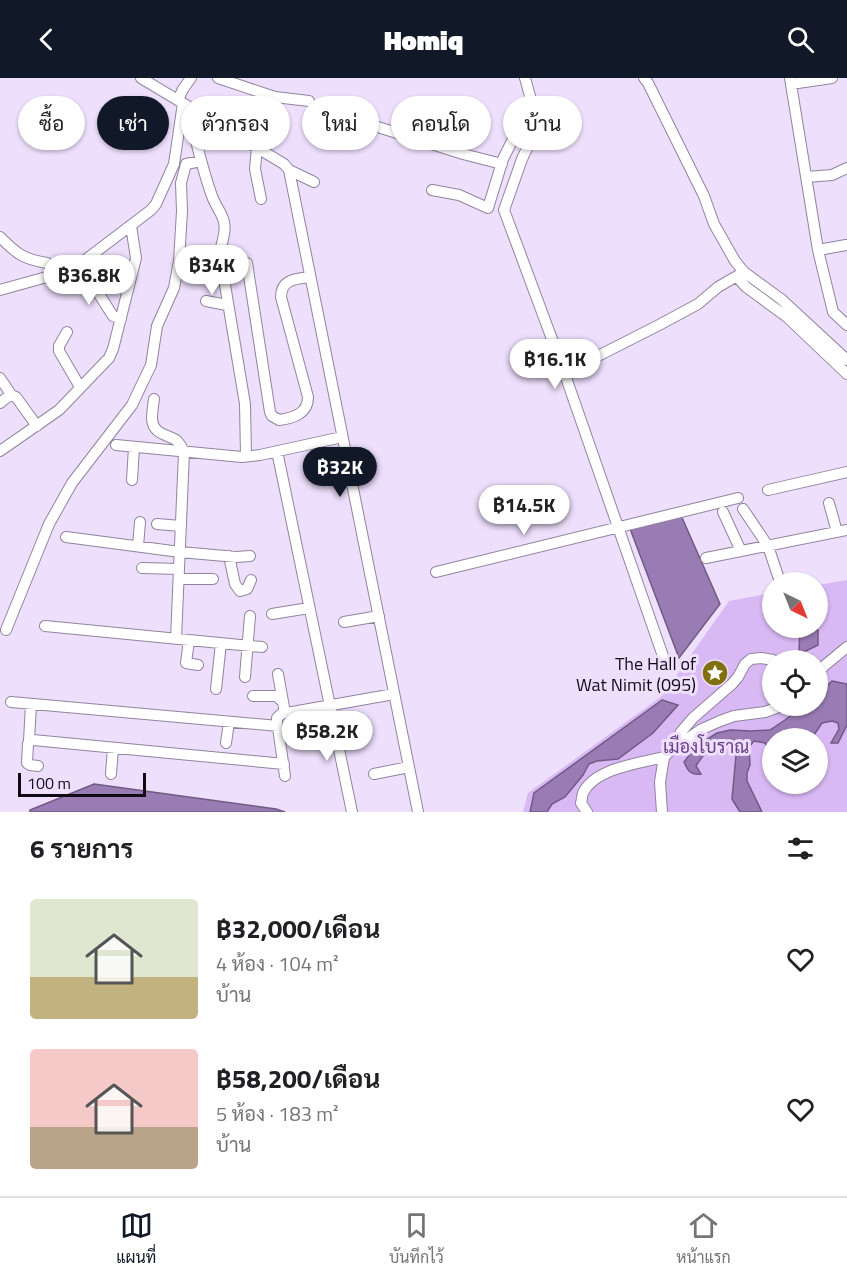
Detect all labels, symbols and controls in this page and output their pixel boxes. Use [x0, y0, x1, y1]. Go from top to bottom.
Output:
text: Homiq [384, 19, 463, 60]
icon: back [30, 23, 63, 56]
icon: search [784, 23, 817, 56]
chip: ซื้อ [18, 96, 85, 150]
chip: เช่า [97, 96, 169, 150]
chip: ตัวกรอง [181, 96, 290, 150]
chip: ใหม่ [302, 96, 379, 150]
chip: คอนโด [391, 96, 491, 150]
chip: บ้าน [503, 96, 582, 150]
pin: ฿34K [176, 245, 248, 296]
text: ฿34K [189, 249, 235, 280]
pin: ฿36.8K [40, 255, 138, 306]
text: ฿36.8K [58, 259, 120, 290]
pin: ฿16.1K [506, 339, 604, 390]
text: ฿16.1K [524, 343, 586, 374]
pin: ฿32K [304, 447, 376, 498]
text: ฿32K [317, 451, 363, 482]
pin: ฿14.5K [475, 485, 573, 536]
text: ฿14.5K [493, 489, 555, 520]
north arrow [762, 572, 828, 638]
map controls [762, 572, 828, 794]
place label: The Hall of Wat Nimit (095) [576, 650, 696, 698]
button: locate [762, 650, 828, 716]
place icon: The Hall of Wat Nimit (095) [700, 658, 730, 688]
pin: ฿58.2K [278, 711, 376, 762]
text: ฿58.2K [296, 715, 358, 746]
button: layers [762, 728, 828, 794]
park label: เมืองโบราณ [663, 733, 749, 760]
scale bar [18, 770, 146, 798]
text: 100 m [27, 771, 71, 795]
text: 6 รายการ [30, 829, 133, 868]
icon: filters [784, 832, 817, 865]
text: ฿32,000/เดือน [216, 909, 380, 948]
icon: home [78, 923, 150, 995]
icon: heart [784, 943, 817, 976]
text: 4 ห้อง · 104 m² [216, 948, 339, 979]
text: บ้าน [216, 979, 251, 1010]
text: ฿58,200/เดือน [216, 1059, 380, 1098]
icon: home [78, 1073, 150, 1145]
icon: heart [784, 1093, 817, 1126]
text: 5 ห้อง · 183 m² [216, 1098, 339, 1129]
text: บ้าน [216, 1129, 251, 1160]
tab: แผนที่ [116, 1209, 156, 1269]
tab: บันทึกไว้ [389, 1209, 444, 1269]
tab: หน้าแรก [676, 1209, 731, 1269]

